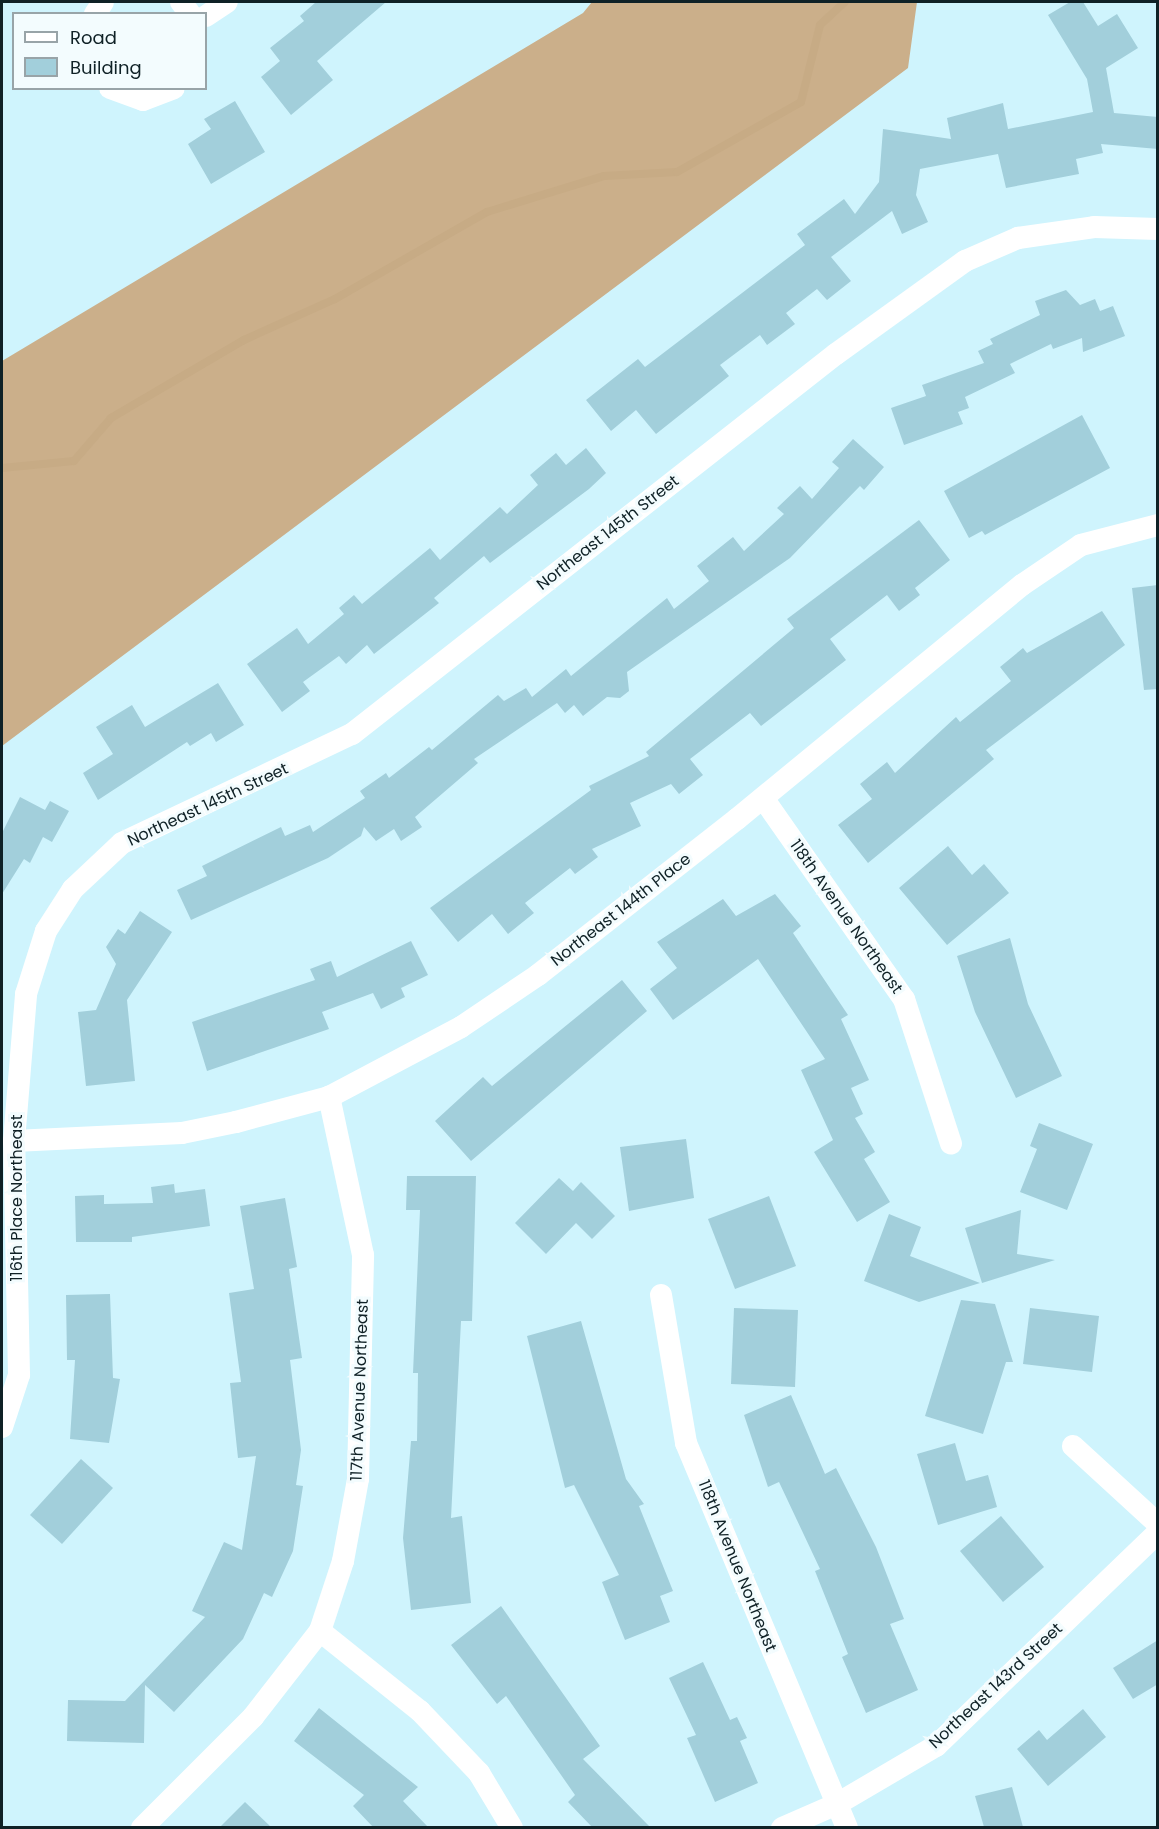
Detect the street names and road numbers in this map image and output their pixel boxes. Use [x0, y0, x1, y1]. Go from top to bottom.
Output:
street label: Northeast 145th Street [533, 472, 683, 594]
street label: Northeast 145th Street [125, 759, 291, 851]
street label: 118th Avenue Northeast [786, 836, 906, 998]
street label: Northeast 144th Place [547, 850, 695, 970]
street label: 116th Place Northeast [7, 1114, 27, 1282]
street label: 117th Avenue Northeast [347, 1299, 373, 1481]
street label: 118th Avenue Northeast [694, 1477, 780, 1655]
street label: Northeast 143rd Street [925, 1619, 1067, 1753]

